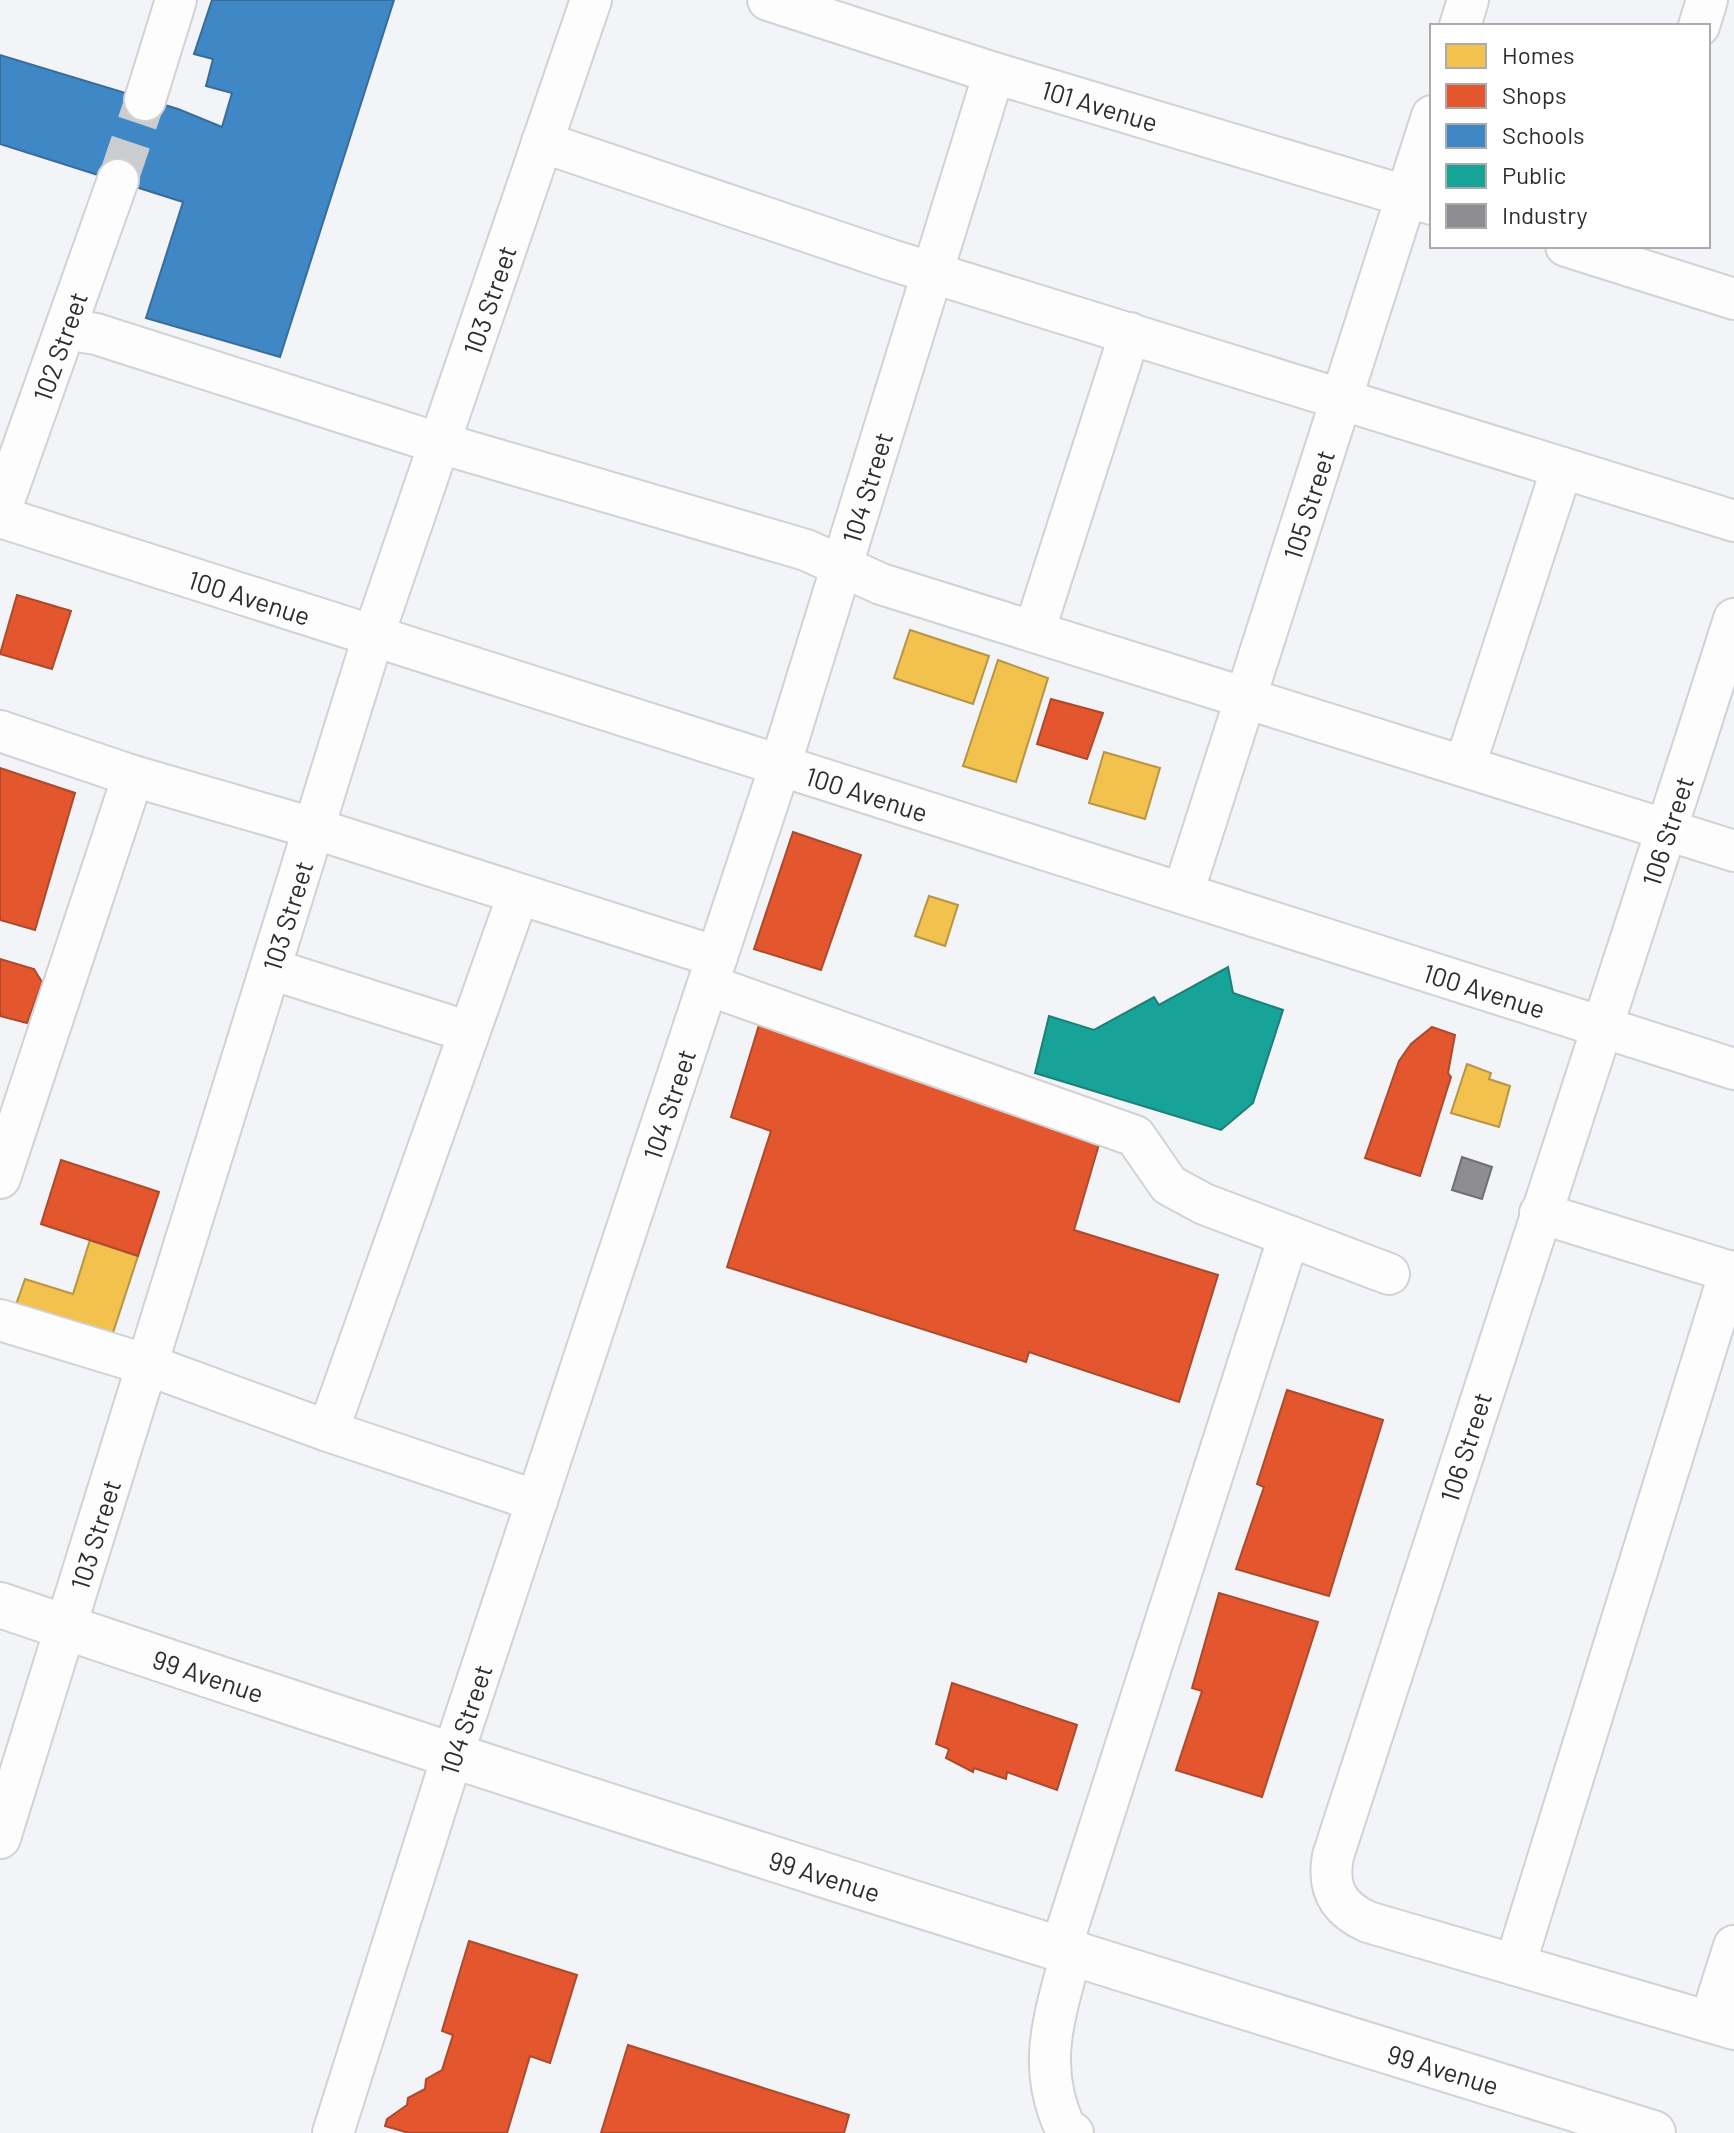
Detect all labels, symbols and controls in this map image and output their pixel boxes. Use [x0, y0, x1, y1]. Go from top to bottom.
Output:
legend [1430, 24, 1710, 248]
text: Homes [1502, 40, 1575, 69]
street label: 101 Avenue [1038, 73, 1162, 137]
text: Shops [1502, 80, 1567, 109]
text: Schools [1502, 120, 1585, 149]
text: Public [1502, 160, 1566, 189]
text: Industry [1502, 200, 1588, 229]
street label: 103 Street [455, 241, 521, 358]
street label: 102 Street [25, 287, 93, 405]
street label: 104 Street [834, 428, 898, 546]
street label: 105 Street [1275, 446, 1340, 563]
street label: 100 Avenue [185, 563, 315, 630]
street label: 100 Avenue [802, 759, 932, 827]
street label: 106 Street [1635, 772, 1699, 890]
street label: 103 Street [255, 857, 318, 974]
street label: 100 Avenue [1420, 956, 1550, 1024]
street label: 104 Street [635, 1045, 701, 1163]
street label: 106 Street [1433, 1388, 1497, 1506]
street label: 103 Street [63, 1476, 126, 1593]
street label: 99 Avenue [149, 1642, 268, 1708]
street label: 104 Street [432, 1660, 497, 1778]
street label: 99 Avenue [765, 1843, 884, 1907]
street label: 99 Avenue [1384, 2037, 1503, 2100]

